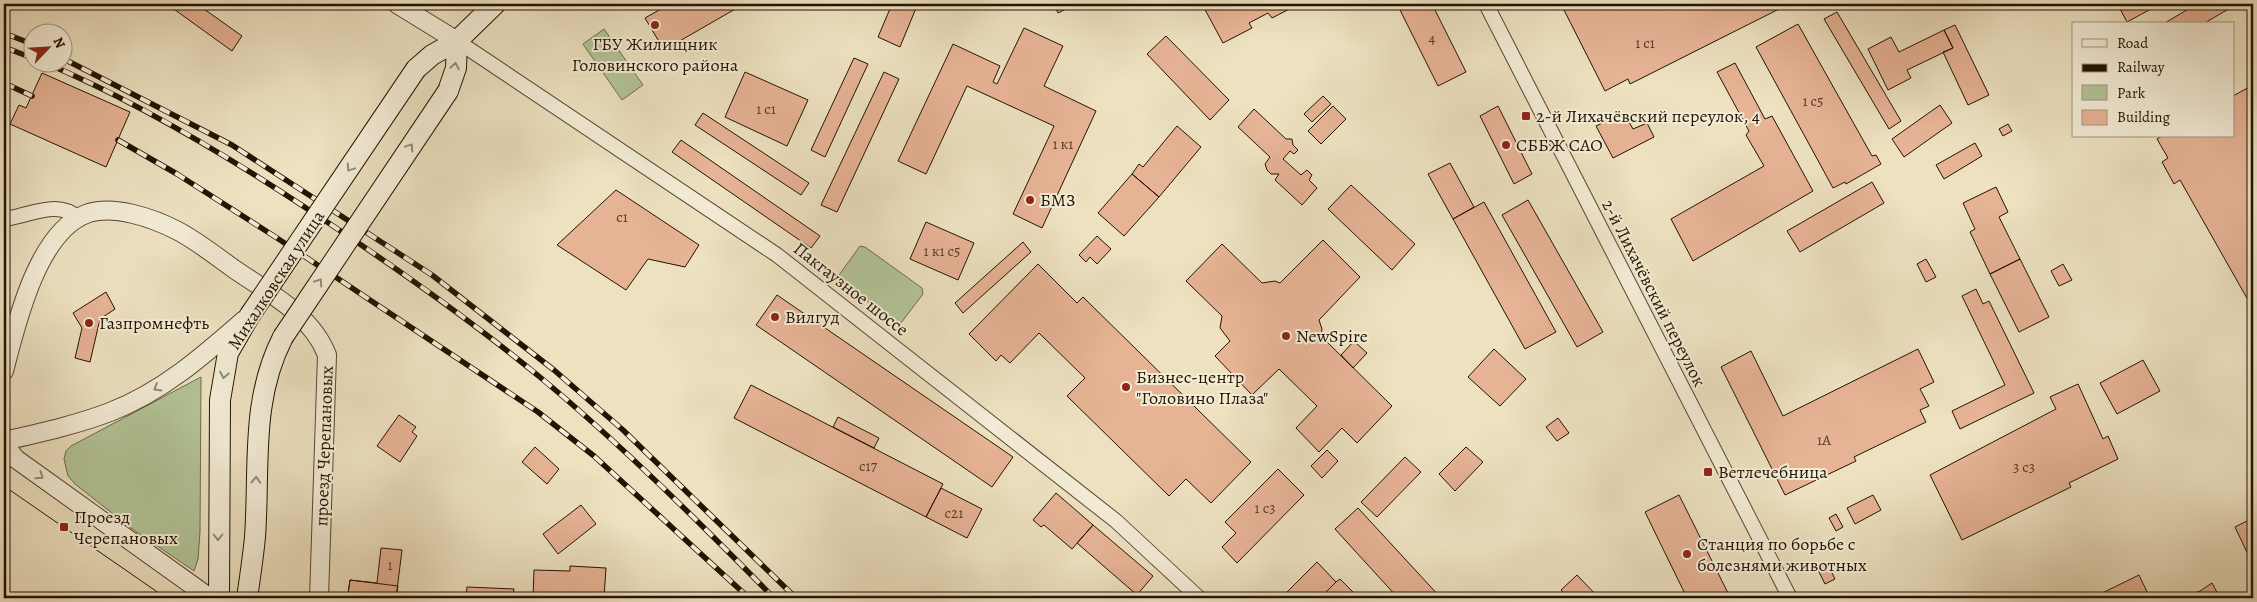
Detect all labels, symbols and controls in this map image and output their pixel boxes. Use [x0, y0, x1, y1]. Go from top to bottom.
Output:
marker: ГБУ Жилищник Головинского района [649, 19, 661, 31]
north arrow [22, 22, 72, 72]
legend [2072, 22, 2234, 138]
house number: 4 [1429, 28, 1436, 48]
place label: ГБУ Жилищник Головинского района [572, 32, 739, 77]
house number: 1 с1 [1635, 33, 1655, 53]
text: Road [2117, 33, 2149, 53]
text: N [49, 34, 70, 51]
text: Railway [2117, 57, 2165, 77]
one-way arrow [449, 62, 459, 71]
text: Park [2117, 83, 2146, 103]
house number: 1 с5 [1802, 91, 1824, 111]
house number: 1 с1 [756, 99, 776, 119]
place label: 2-й Лихачёвский переулок, 4 [1536, 104, 1760, 128]
text: Building [2117, 107, 2170, 127]
marker: 2-й Лихачёвский переулок, 4 [1520, 110, 1532, 122]
place label: СББЖ САО [1516, 133, 1603, 157]
house number: 1 к1 [1052, 134, 1074, 154]
marker: СББЖ САО [1500, 139, 1512, 151]
one-way arrow [404, 144, 413, 153]
one-way arrow [347, 162, 356, 171]
place label: БМЗ [1040, 188, 1075, 212]
marker: БМЗ [1024, 194, 1036, 206]
street label: 2-й Лихачёвский переулок [1596, 195, 1712, 391]
street label: Михалковская улица [222, 205, 330, 354]
house number: с1 [616, 207, 628, 227]
street label: Пакгаузное шоссе [789, 236, 913, 342]
house number: 1 к1 с5 [924, 241, 960, 261]
one-way arrow [313, 278, 322, 288]
place label: Вилгуд [785, 305, 840, 329]
place label: Газпромнефть [99, 311, 209, 335]
marker: Вилгуд [769, 311, 781, 323]
marker: Газпромнефть [83, 317, 95, 329]
place label: NewSpire [1296, 324, 1368, 348]
marker: NewSpire [1280, 330, 1292, 342]
street label: проезд Черепановых [309, 365, 339, 527]
place label: Бизнес-центр "Головино Плаза" [1136, 365, 1268, 410]
one-way arrow [219, 370, 229, 379]
one-way arrow [154, 381, 163, 391]
marker: Бизнес-центр "Головино Плаза" [1120, 381, 1132, 393]
house number: 1А [1817, 430, 1831, 450]
house number: с17 [859, 456, 878, 476]
house number: 3 с3 [2013, 457, 2035, 477]
place label: Ветлечебница [1718, 460, 1828, 484]
marker: Ветлечебница [1702, 466, 1714, 478]
one-way arrow [35, 470, 44, 479]
one-way arrow [251, 476, 262, 484]
house number: 1 с3 [1255, 498, 1275, 518]
house number: с21 [945, 503, 963, 523]
place label: Проезд Черепановых [74, 505, 178, 550]
marker: Проезд Черепановых [58, 521, 70, 533]
place label: Станция по борьбе с болезнями животных [1697, 532, 1867, 577]
one-way arrow [213, 533, 224, 541]
marker: Станция по борьбе с болезнями животных [1681, 548, 1693, 560]
house number: 1 [387, 555, 393, 575]

